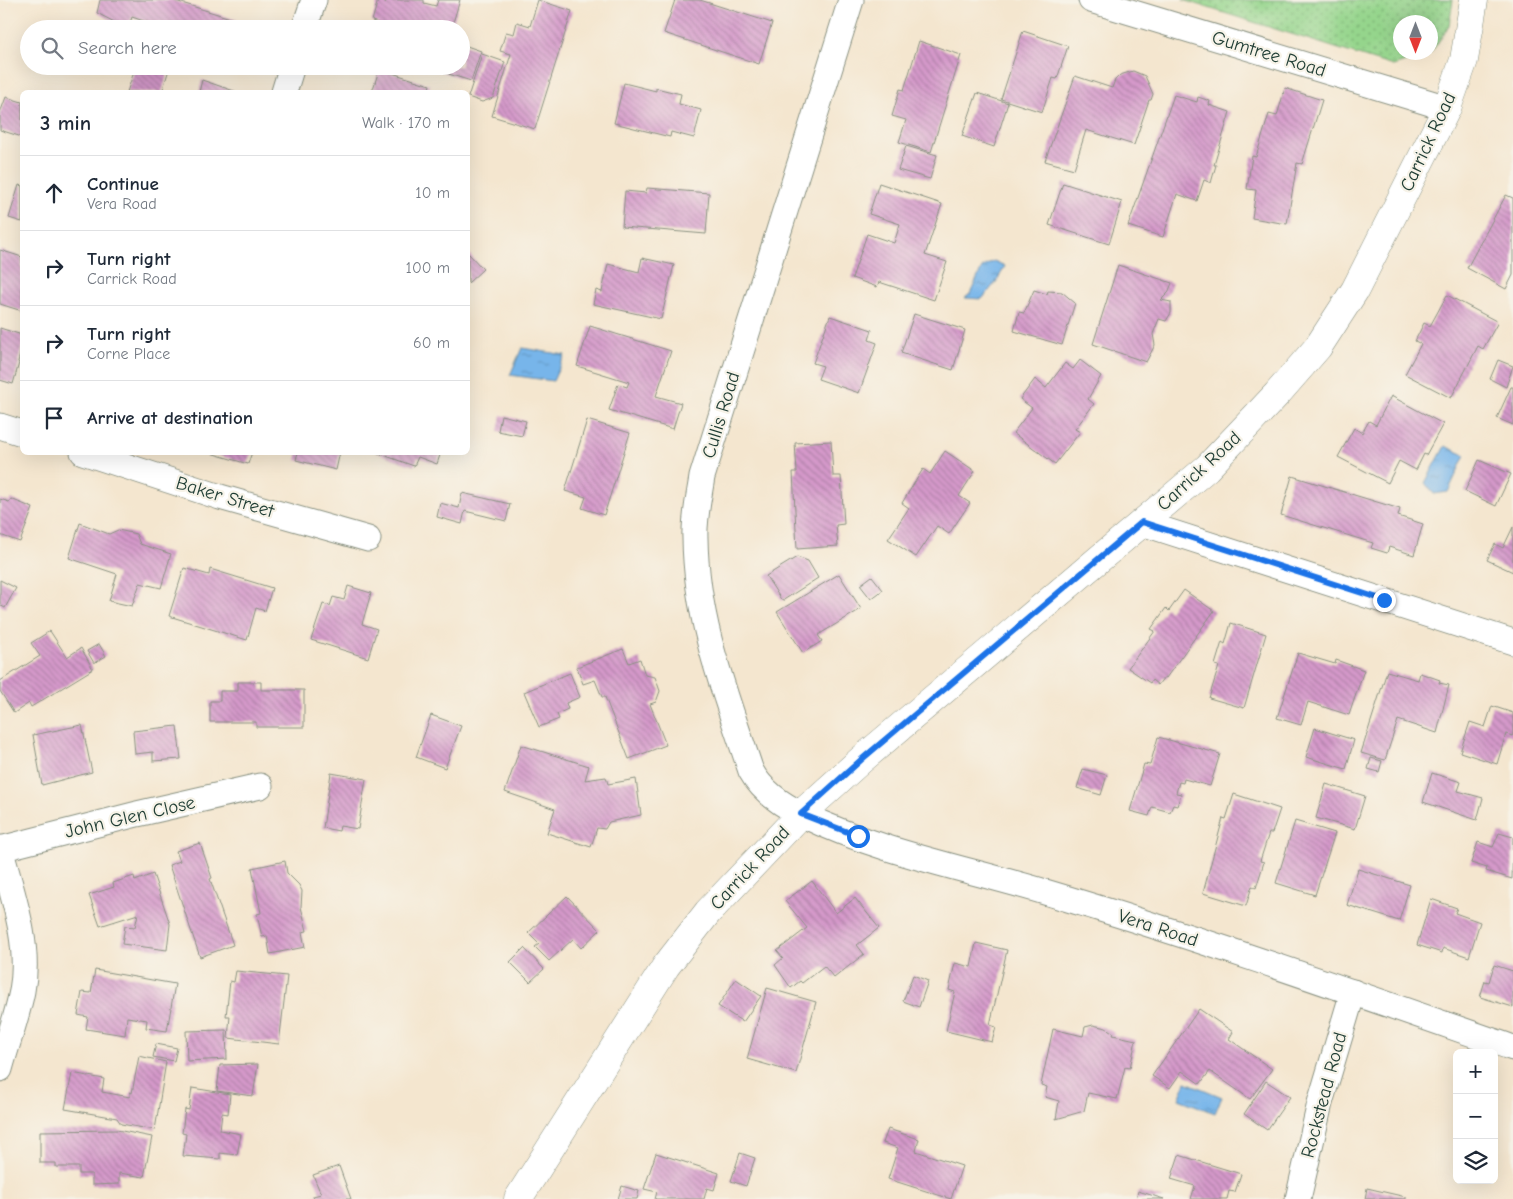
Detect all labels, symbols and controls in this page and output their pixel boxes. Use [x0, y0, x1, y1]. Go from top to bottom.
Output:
north arrow [1393, 15, 1438, 60]
search box [20, 20, 470, 75]
street label: Gumtree Road [1209, 26, 1329, 82]
icon: search [38, 34, 66, 62]
text: Search here [78, 37, 177, 59]
street label: Carrick Road [1396, 89, 1460, 195]
text: 3 min [40, 111, 91, 135]
text: Walk · 170 m [362, 114, 450, 132]
text: Continue [87, 173, 159, 195]
icon: ahead [40, 179, 68, 207]
text: 10 m [415, 184, 450, 202]
text: Vera Road [87, 195, 157, 213]
text: Turn right [87, 248, 171, 270]
icon: right [40, 254, 68, 282]
text: 100 m [406, 259, 450, 277]
text: Carrick Road [87, 270, 177, 288]
text: Turn right [87, 323, 171, 345]
icon: right [40, 329, 68, 357]
text: 60 m [413, 334, 450, 352]
text: Corne Place [87, 345, 170, 363]
street label: Cullis Road [697, 369, 745, 461]
icon: arrive [40, 404, 68, 432]
text: Arrive at destination [87, 407, 253, 429]
street label: Carrick Road [1153, 427, 1245, 515]
street label: Baker Street [173, 472, 277, 523]
route end [1373, 589, 1396, 612]
street label: John Glen Close [63, 791, 197, 843]
street label: Carrick Road [706, 822, 794, 914]
route start [847, 825, 870, 848]
street label: Vera Road [1115, 905, 1201, 951]
street label: Rockstead Road [1297, 1030, 1351, 1160]
map controls [1453, 1049, 1498, 1184]
button: + [1453, 1049, 1498, 1094]
button: − [1453, 1094, 1498, 1139]
button: layers [1453, 1139, 1498, 1184]

